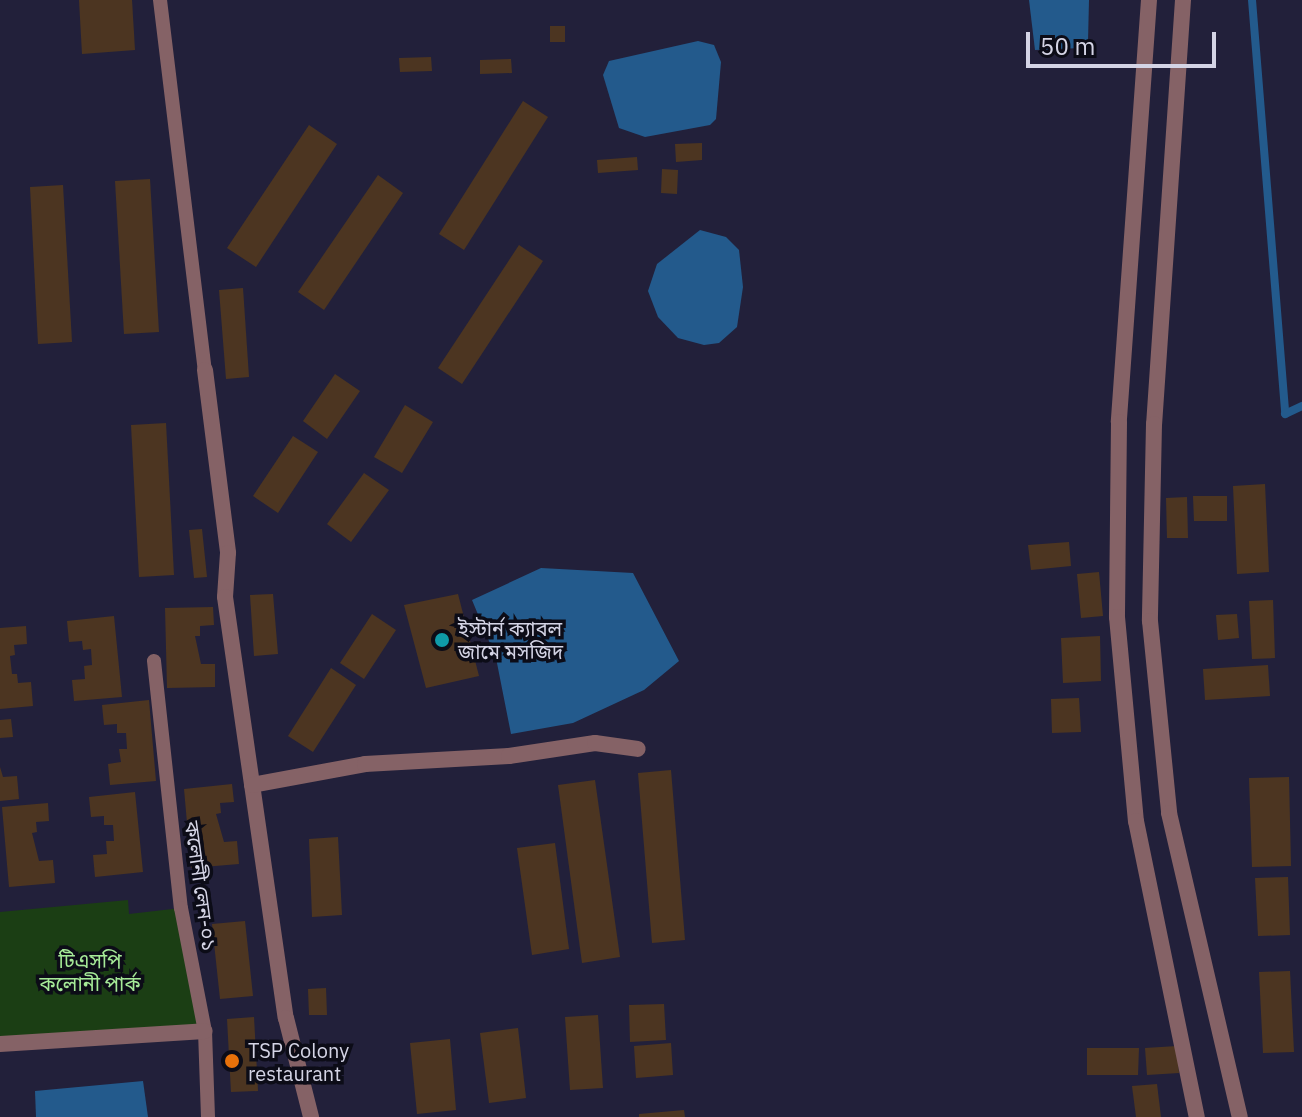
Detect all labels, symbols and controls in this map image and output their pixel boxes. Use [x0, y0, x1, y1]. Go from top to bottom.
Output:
scale bar [1030, 16, 1220, 66]
text: 50 m [1040, 30, 1095, 62]
place label: ইস্টার্ন ক্যাবল জামে মসজিদ [458, 616, 563, 663]
marker: ইস্টার্ন ক্যাবল জামে মসজিদ [433, 631, 451, 649]
street label: কলোনী লেন-০১ [180, 820, 222, 952]
park label: টিএসপি কলোনী পার্ক [39, 948, 141, 995]
place label: TSP Colony restaurant [248, 1038, 349, 1085]
marker: TSP Colony restaurant [223, 1052, 241, 1070]

